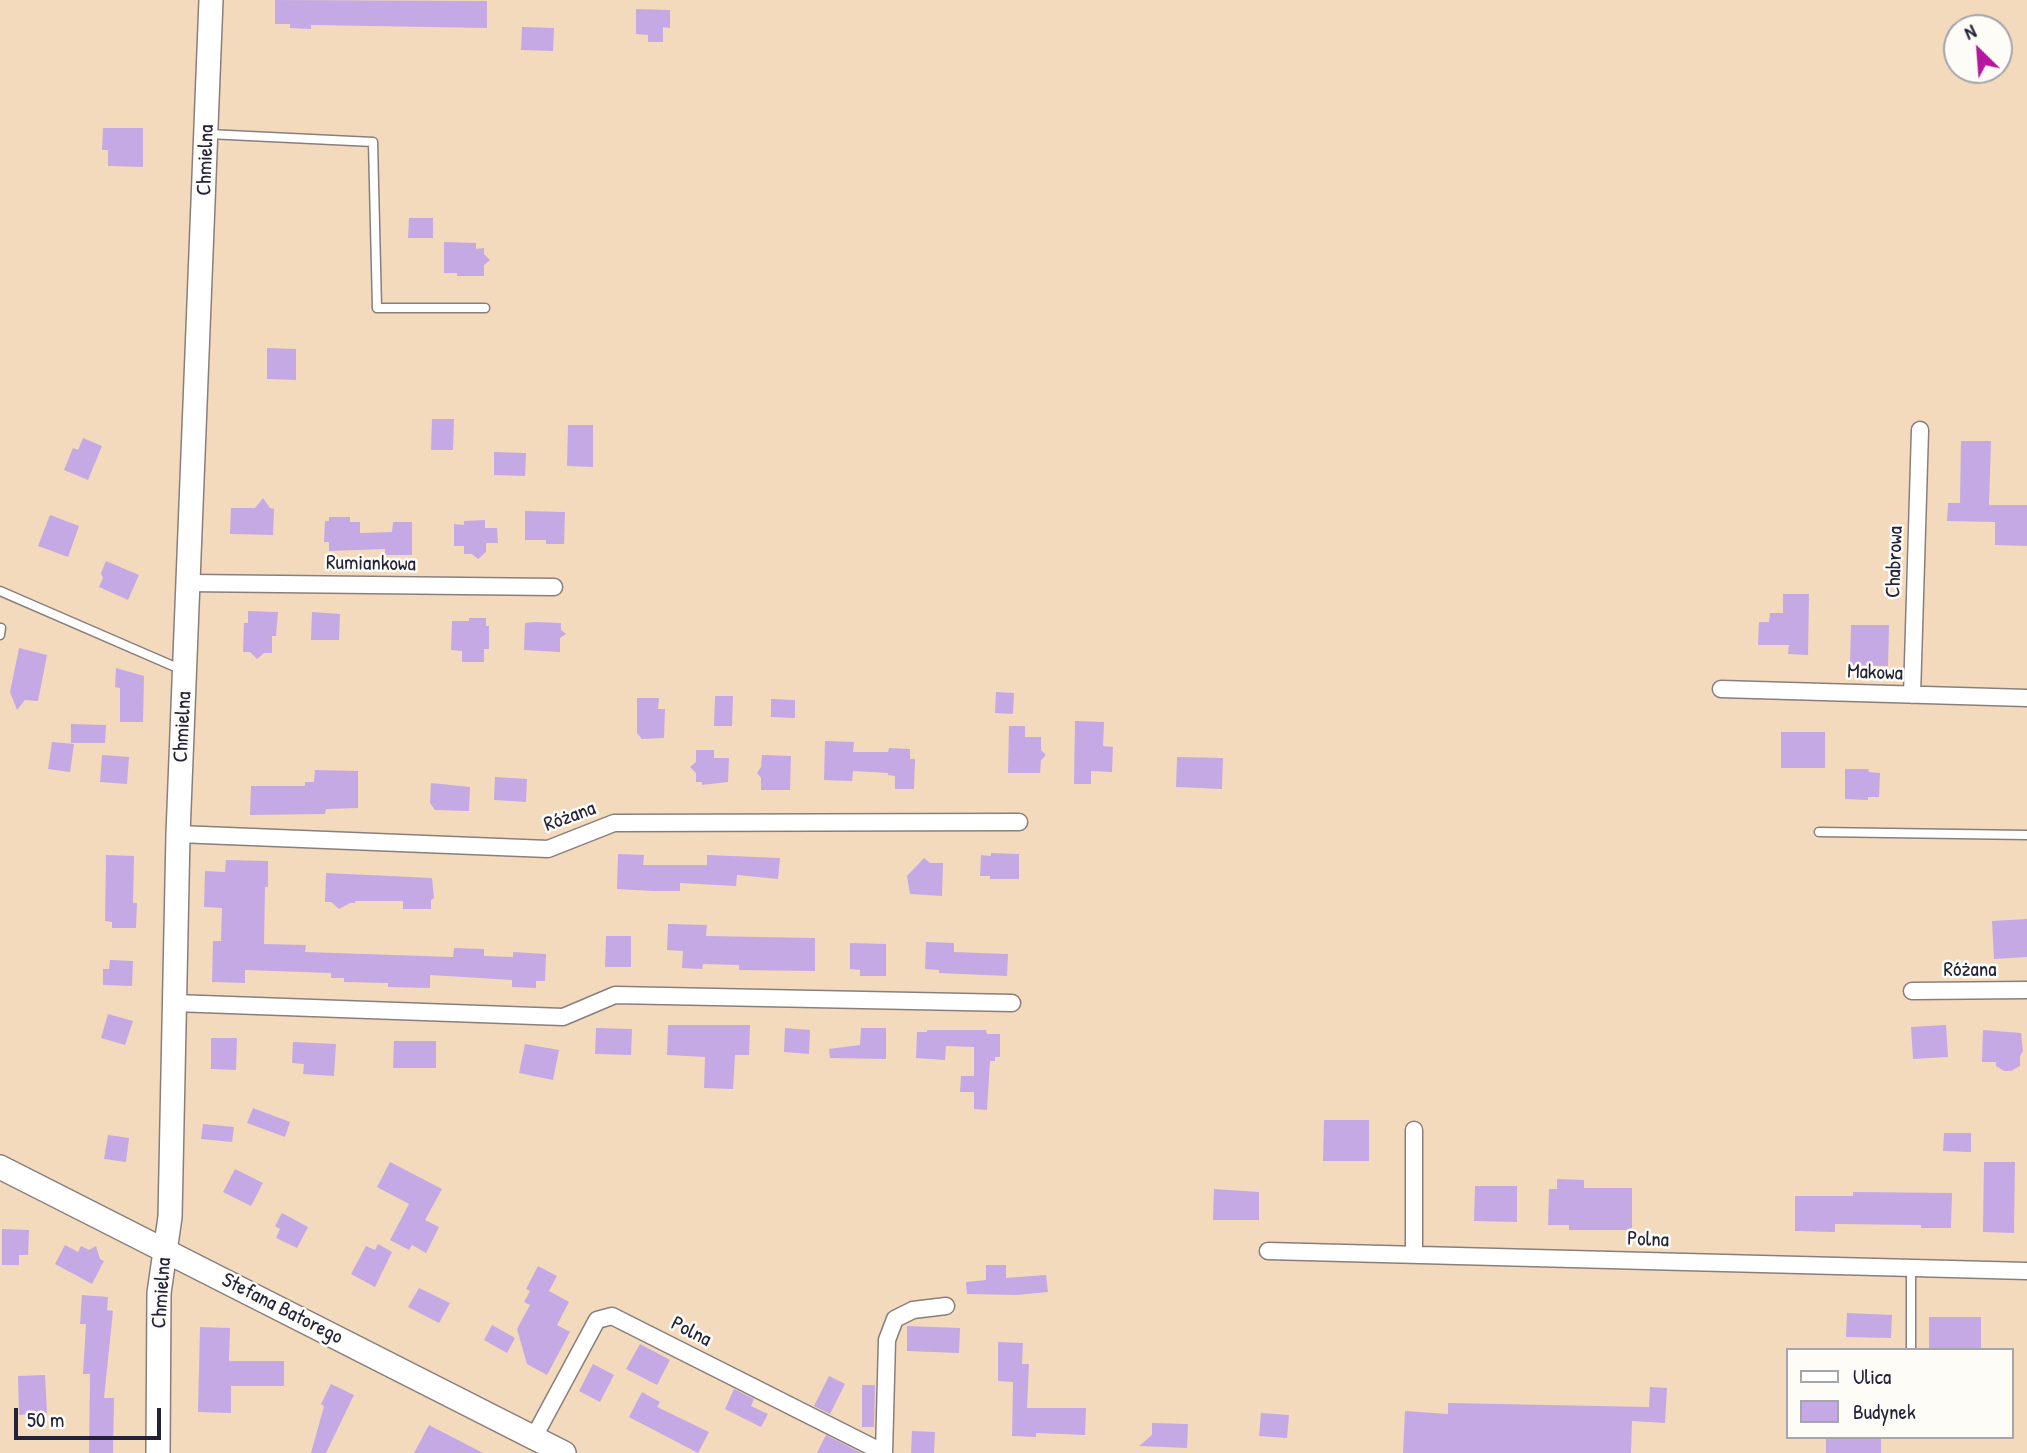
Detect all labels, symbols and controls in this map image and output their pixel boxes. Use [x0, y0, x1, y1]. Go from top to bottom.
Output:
north arrow [1943, 14, 2013, 84]
text: N [1960, 18, 1980, 46]
street label: Chmielna [192, 124, 220, 196]
street label: Chabrowa [1881, 526, 1909, 598]
street label: Rumiankowa [326, 551, 416, 577]
street label: Makowa [1847, 659, 1903, 687]
street label: Chmielna [169, 691, 197, 763]
street label: Różana [541, 796, 599, 838]
street label: Różana [1944, 957, 1996, 983]
street label: Polna [1627, 1227, 1669, 1253]
street label: Chmielna [147, 1257, 177, 1329]
street label: Stefana Batorego [217, 1268, 347, 1350]
street label: Polna [667, 1311, 715, 1353]
legend [1786, 1348, 2013, 1439]
text: Ulica [1853, 1362, 1891, 1391]
scale bar [18, 1394, 164, 1438]
text: Budynek [1853, 1397, 1916, 1426]
text: 50 m [27, 1405, 64, 1434]

